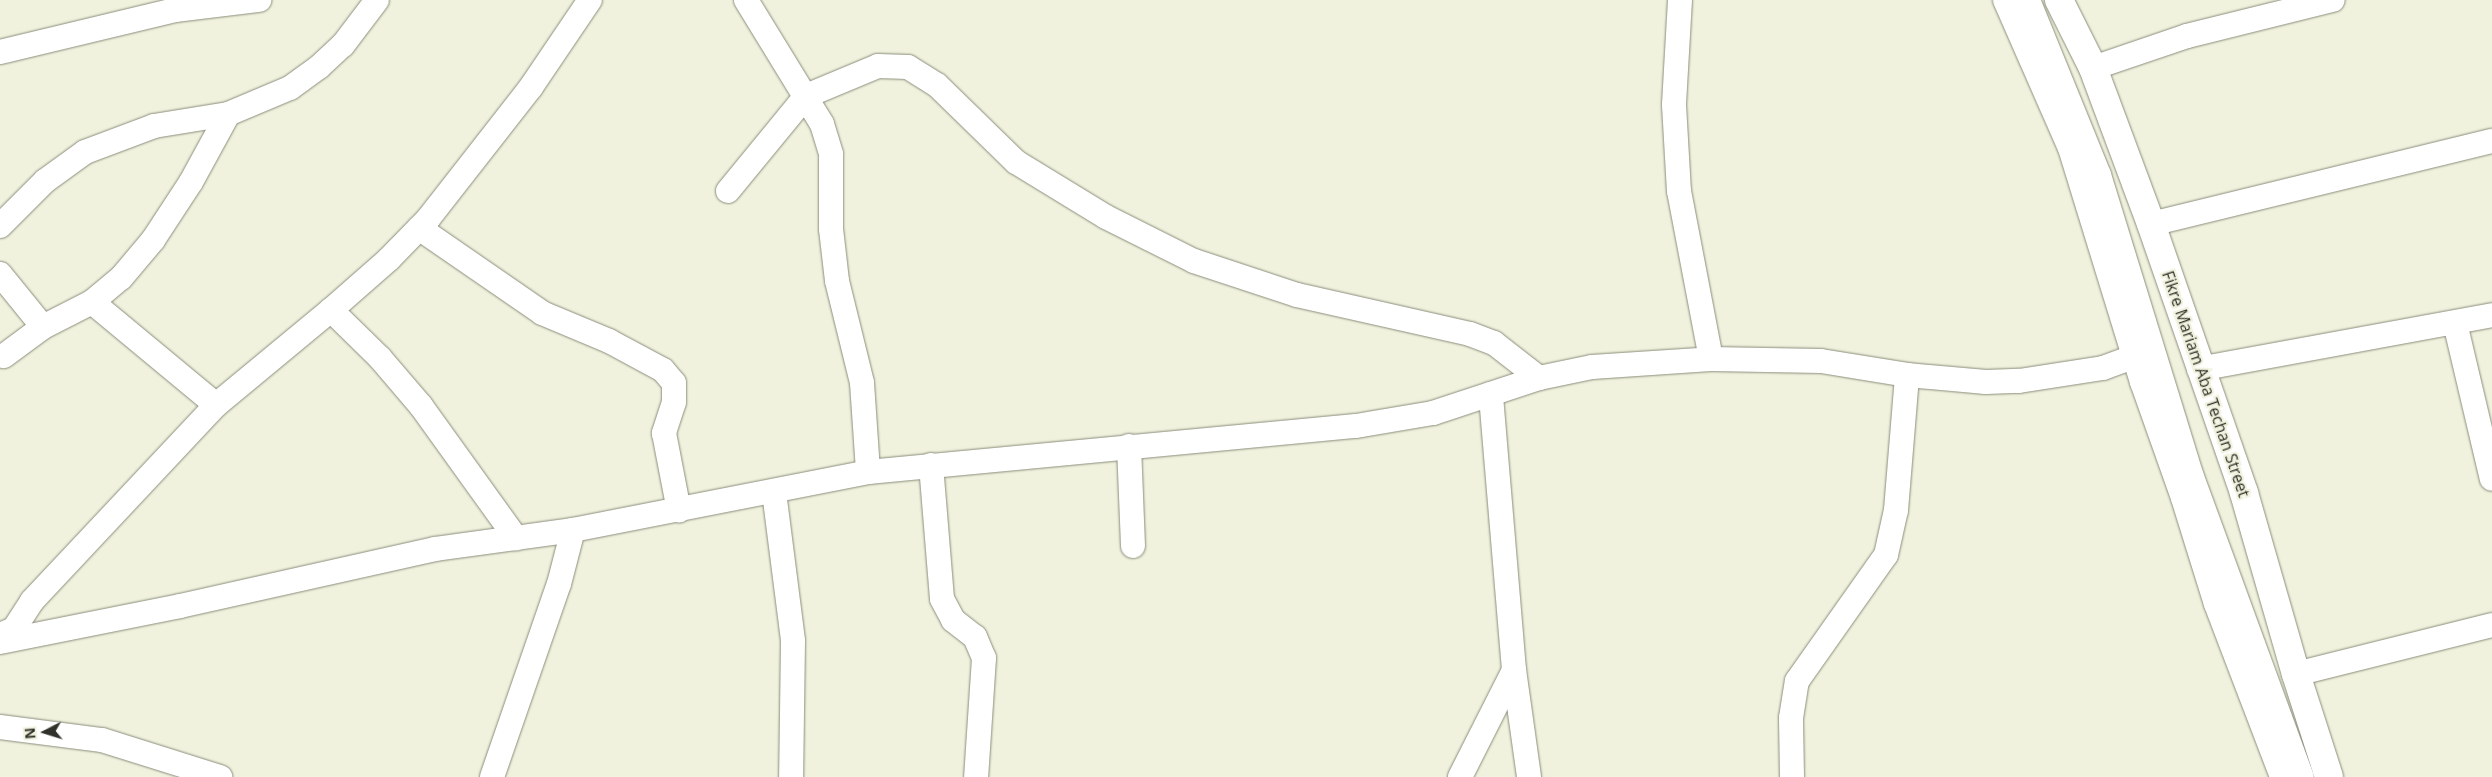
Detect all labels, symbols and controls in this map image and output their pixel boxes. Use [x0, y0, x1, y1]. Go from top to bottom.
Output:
street label: Fikre Mariam Aba Techan Street [2158, 268, 2254, 500]
north arrow [20, 707, 70, 757]
text: N [20, 727, 40, 740]

